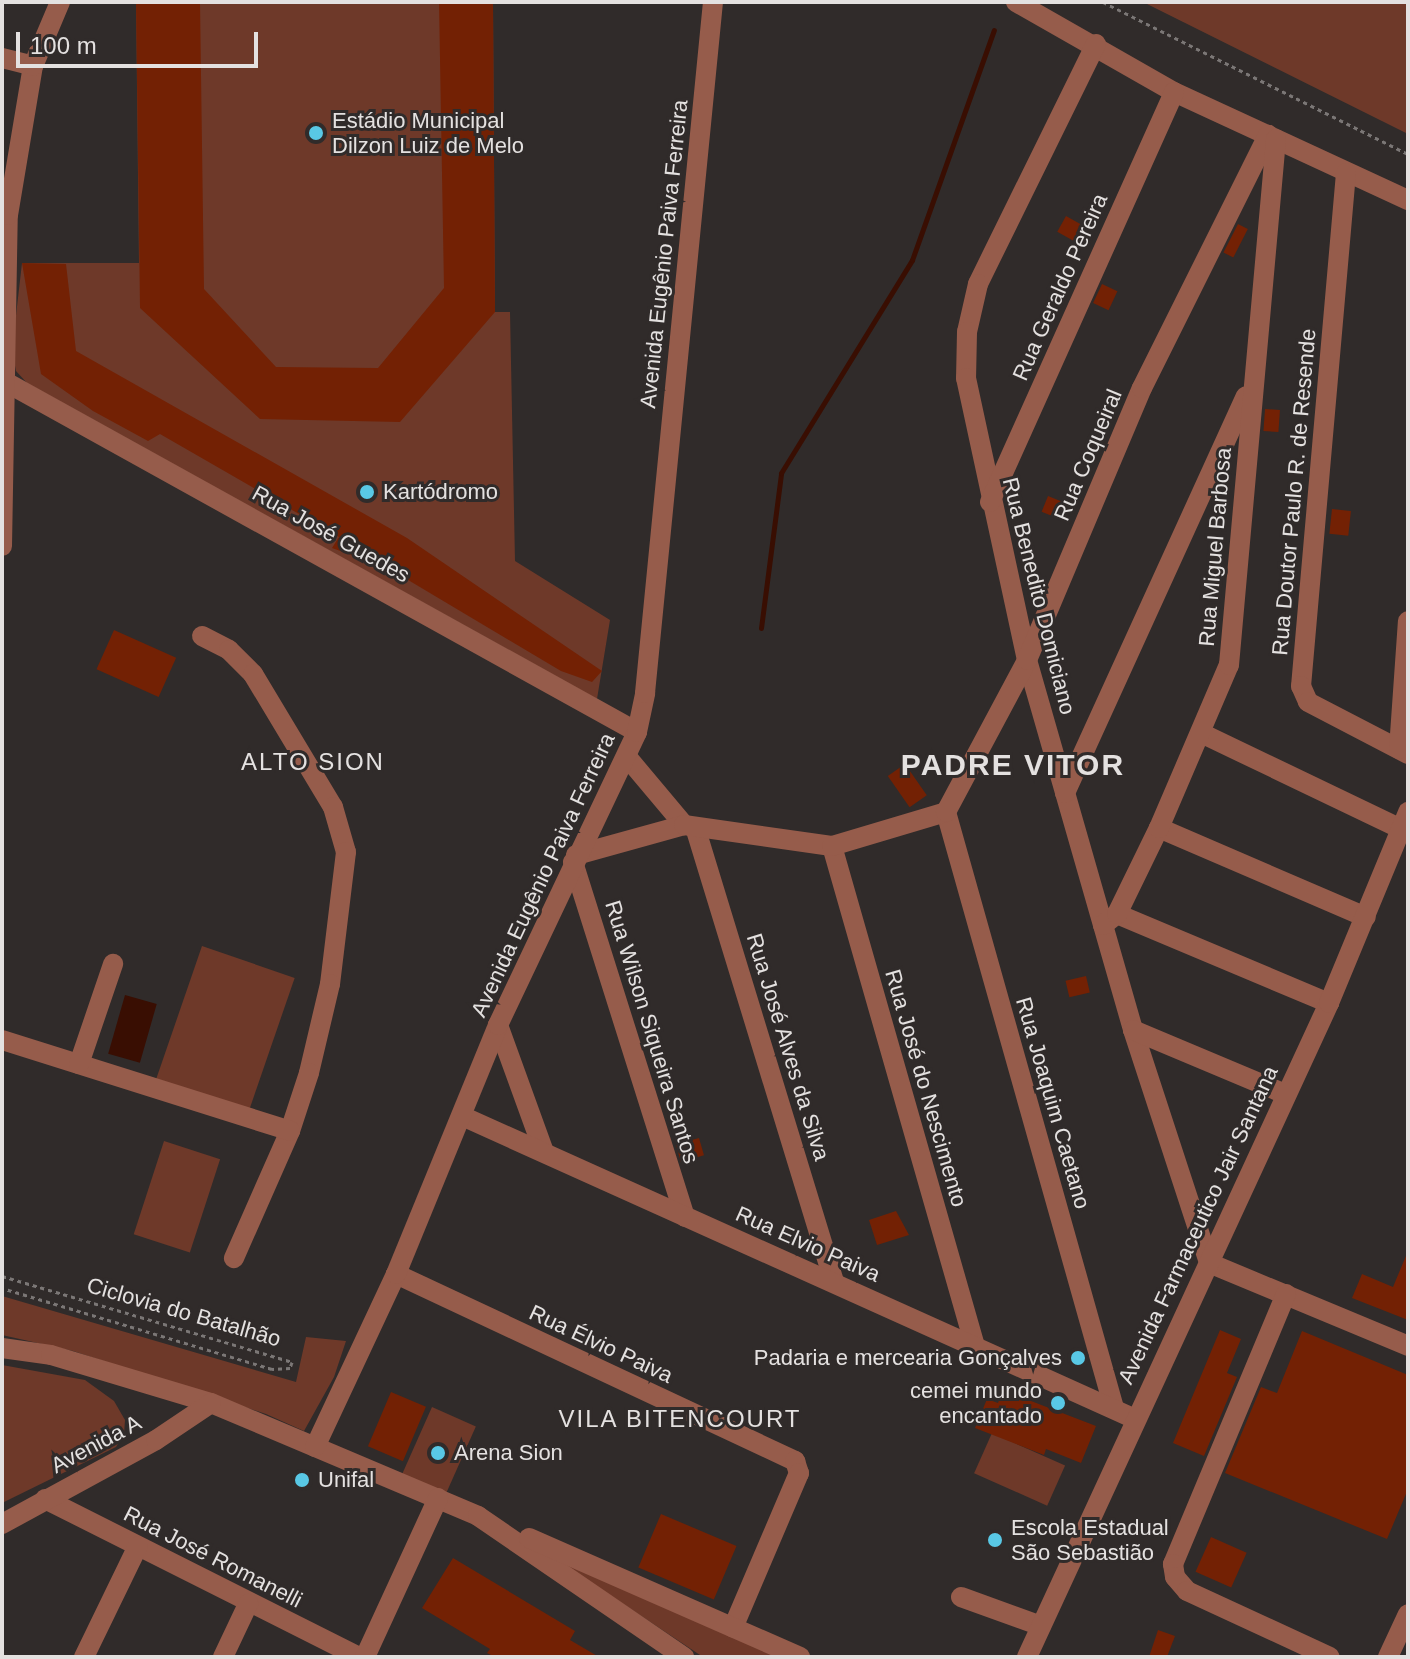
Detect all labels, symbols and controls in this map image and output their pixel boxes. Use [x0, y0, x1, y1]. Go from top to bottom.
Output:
scale bar [20, 16, 262, 66]
text: 100 m [30, 32, 97, 59]
street label: Avenida Eugênio Paiva Ferreira [635, 98, 693, 410]
place label: Estádio Municipal Dilzon Luiz de Melo [332, 107, 524, 158]
marker: Estádio Municipal Dilzon Luiz de Melo [307, 124, 325, 142]
street label: Rua Geraldo Pereira [1007, 189, 1113, 385]
street label: Rua Doutor Paulo R. de Resende [1267, 328, 1321, 656]
street label: Rua Coqueiral [1048, 385, 1128, 525]
street label: Rua Miguel Barbosa [1193, 447, 1237, 647]
street label: Rua Benedito Domiciano [997, 475, 1081, 717]
place label: Kartódromo [383, 479, 498, 505]
street label: Rua José Guedes [248, 480, 414, 588]
marker: Kartódromo [358, 483, 376, 501]
street label: Avenida Eugênio Paiva Ferreira [465, 729, 621, 1021]
district label: PADRE VITOR [901, 747, 1125, 783]
district label: ALTO SION [241, 748, 385, 776]
street label: Rua Wilson Siqueira Santos [599, 897, 705, 1167]
street label: Rua José Alves da Silva [741, 930, 835, 1164]
street label: Rua José do Nescimento [879, 966, 973, 1210]
street label: Rua Joaquim Caetano [1010, 994, 1096, 1212]
street label: Avenida Farmaceutico Jair Santana [1112, 1062, 1284, 1388]
street label: Rua Elvio Paiva [732, 1200, 884, 1288]
street label: Ciclovia do Batalhão [84, 1272, 284, 1352]
street label: Rua Élvio Paiva [525, 1299, 677, 1389]
place label: Padaria e mercearia Gonçalves [754, 1345, 1062, 1371]
marker: Padaria e mercearia Gonçalves [1069, 1349, 1087, 1367]
place label: cemei mundo encantado [910, 1377, 1042, 1428]
marker: cemei mundo encantado [1049, 1394, 1067, 1412]
district label: VILA BITENCOURT [558, 1405, 802, 1433]
street label: Avenida A [46, 1409, 146, 1479]
place label: Arena Sion [454, 1440, 563, 1466]
marker: Arena Sion [429, 1444, 447, 1462]
place label: Unifal [318, 1467, 374, 1493]
marker: Unifal [293, 1471, 311, 1489]
street label: Rua José Romanelli [119, 1501, 307, 1613]
place label: Escola Estadual São Sebastião [1011, 1514, 1169, 1566]
marker: Escola Estadual São Sebastião [986, 1531, 1004, 1549]

